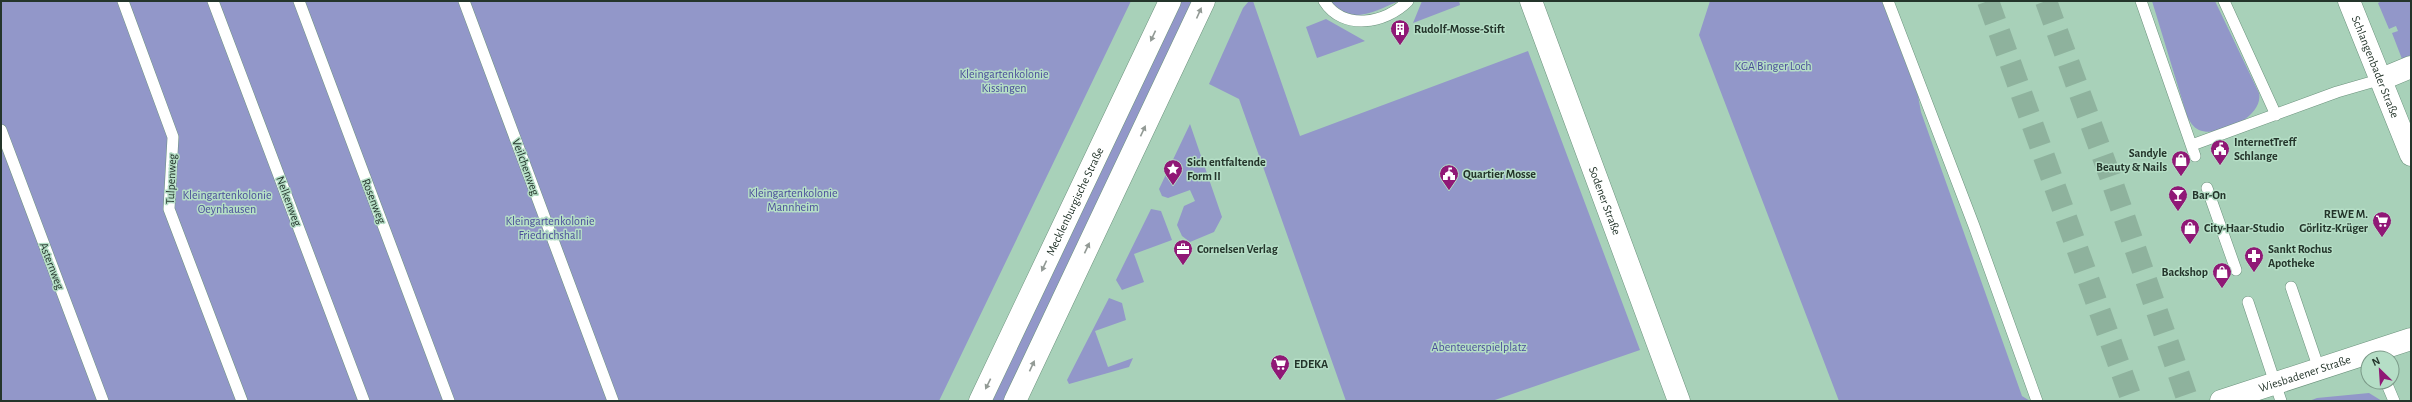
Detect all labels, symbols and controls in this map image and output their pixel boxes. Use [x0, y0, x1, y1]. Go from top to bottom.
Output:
one-way arrow [1196, 7, 1202, 19]
street label: Schlangenbader Straße [2350, 14, 2401, 120]
building icon: Rudolf-Mosse-Stift [1389, 18, 1411, 46]
place label: Rudolf-Mosse-Stift [1414, 23, 1505, 35]
one-way arrow [1150, 31, 1156, 42]
park label: KGA Binger Loch [1735, 60, 1811, 72]
park label: Kleingartenkolonie Kissingen [959, 68, 1049, 94]
one-way arrow [1140, 125, 1146, 137]
place label: InternetTreff Schlange [2234, 136, 2297, 162]
street label: Veilchenweg [510, 137, 542, 197]
public building icon: InternetTreff Schlange [2209, 138, 2231, 166]
street label: Mecklenburgische Straße [1044, 145, 1106, 257]
place label: Sandyle Beauty & Nails [2096, 147, 2167, 174]
shop icon: Sandyle Beauty & Nails [2170, 149, 2192, 177]
street label: Tulpenweg [164, 153, 178, 205]
place label: Sich entfaltende Form II [1187, 156, 1266, 182]
place icon: Sich entfaltende Form II [1162, 158, 1184, 186]
public building icon: Quartier Mosse [1438, 163, 1460, 191]
street label: Sodener Straße [1587, 165, 1623, 236]
place label: Quartier Mosse [1463, 168, 1536, 181]
street label: Nelkenweg [274, 174, 304, 228]
street label: Rosenweg [360, 177, 388, 225]
bar icon: Bar-On [2167, 184, 2189, 212]
park label: Kleingartenkolonie Mannheim [748, 187, 838, 213]
park label: Kleingartenkolonie Oeynhausen [182, 189, 272, 216]
place label: Bar-On [2192, 189, 2226, 201]
place label: REWE M. Görlitz-Krüger [2299, 208, 2369, 234]
supermarket icon: REWE M. Görlitz-Krüger [2371, 210, 2393, 238]
park label: Kleingartenkolonie Friedrichshall [505, 215, 595, 241]
shop icon: City-Haar-Studio [2179, 217, 2201, 245]
place label: City-Haar-Studio [2204, 222, 2285, 235]
office icon: Cornelsen Verlag [1172, 238, 1194, 266]
street label: Asternweg [38, 241, 67, 291]
one-way arrow [1084, 243, 1090, 254]
place label: Cornelsen Verlag [1197, 243, 1279, 255]
place label: Sankt Rochus Apotheke [2268, 243, 2332, 269]
pharmacy icon: Sankt Rochus Apotheke [2243, 245, 2265, 273]
one-way arrow [1041, 261, 1047, 272]
shop icon: Backshop [2211, 261, 2233, 289]
place label: Backshop [2162, 266, 2208, 278]
park label: Abenteuerspielplatz [1432, 341, 1526, 353]
north arrow [2360, 350, 2400, 390]
supermarket icon: EDEKA [1269, 353, 1291, 381]
street label: Wiesbadener Straße [2257, 353, 2352, 394]
text: N [2370, 355, 2382, 368]
place label: EDEKA [1294, 358, 1329, 370]
one-way arrow [1029, 360, 1035, 371]
one-way arrow [985, 378, 991, 389]

